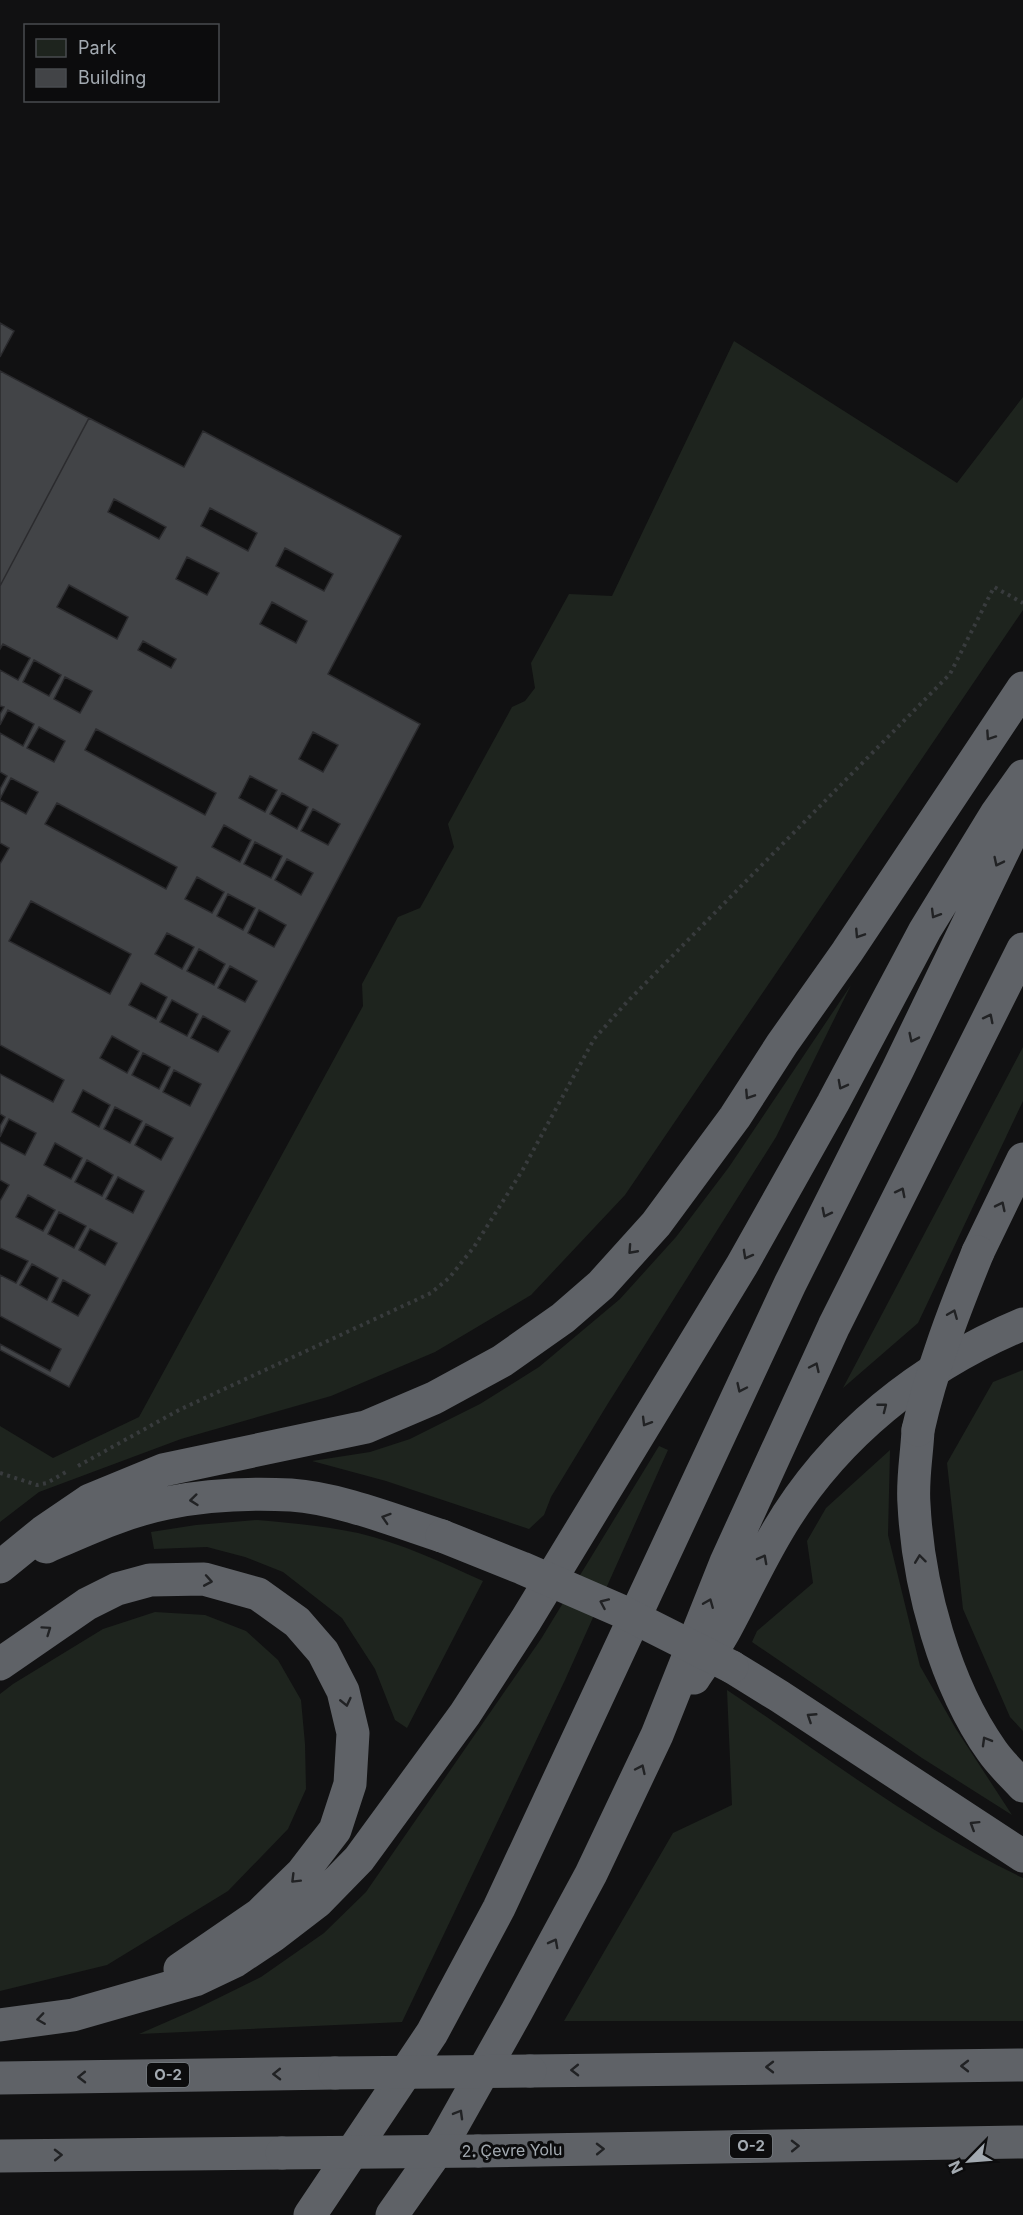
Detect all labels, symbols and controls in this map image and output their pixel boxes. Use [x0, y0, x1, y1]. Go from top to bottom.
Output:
legend [24, 24, 219, 102]
text: Park [78, 37, 117, 58]
text: Building [78, 67, 146, 88]
one-way arrow [986, 729, 997, 740]
one-way arrow [993, 856, 1005, 867]
one-way arrow [931, 908, 943, 918]
one-way arrow [855, 928, 867, 938]
one-way arrow [981, 1013, 993, 1024]
one-way arrow [908, 1032, 920, 1043]
one-way arrow [838, 1079, 849, 1089]
one-way arrow [745, 1089, 757, 1099]
one-way arrow [894, 1188, 905, 1199]
one-way arrow [993, 1201, 1005, 1212]
one-way arrow [822, 1206, 833, 1217]
one-way arrow [628, 1244, 639, 1254]
one-way arrow [743, 1249, 754, 1259]
one-way arrow [946, 1309, 958, 1320]
one-way arrow [808, 1363, 820, 1374]
one-way arrow [737, 1382, 749, 1393]
one-way arrow [876, 1404, 887, 1415]
one-way arrow [642, 1416, 654, 1426]
one-way arrow [189, 1493, 198, 1506]
one-way arrow [381, 1512, 392, 1525]
one-way arrow [914, 1554, 927, 1563]
one-way arrow [756, 1555, 767, 1565]
one-way arrow [203, 1574, 213, 1587]
one-way arrow [702, 1598, 714, 1609]
one-way arrow [600, 1599, 611, 1611]
one-way arrow [41, 1626, 52, 1637]
one-way arrow [338, 1697, 351, 1707]
one-way arrow [807, 1713, 818, 1724]
one-way arrow [982, 1737, 994, 1747]
one-way arrow [634, 1765, 646, 1776]
one-way arrow [969, 1821, 980, 1832]
one-way arrow [291, 1872, 302, 1883]
one-way arrow [547, 1939, 558, 1950]
one-way arrow [36, 2013, 45, 2025]
one-way arrow [960, 2060, 969, 2072]
one-way arrow [765, 2061, 774, 2073]
road number: O-2 [147, 2063, 189, 2087]
one-way arrow [570, 2064, 579, 2076]
one-way arrow [272, 2067, 281, 2080]
one-way arrow [77, 2070, 86, 2083]
one-way arrow [452, 2110, 463, 2120]
north arrow [939, 2131, 999, 2191]
road number: O-2 [730, 2134, 772, 2158]
street label: 2. Çevre Yolu [461, 2139, 563, 2161]
one-way arrow [790, 2140, 799, 2152]
one-way arrow [595, 2143, 604, 2155]
one-way arrow [54, 2149, 63, 2161]
text: N [944, 2158, 967, 2177]

